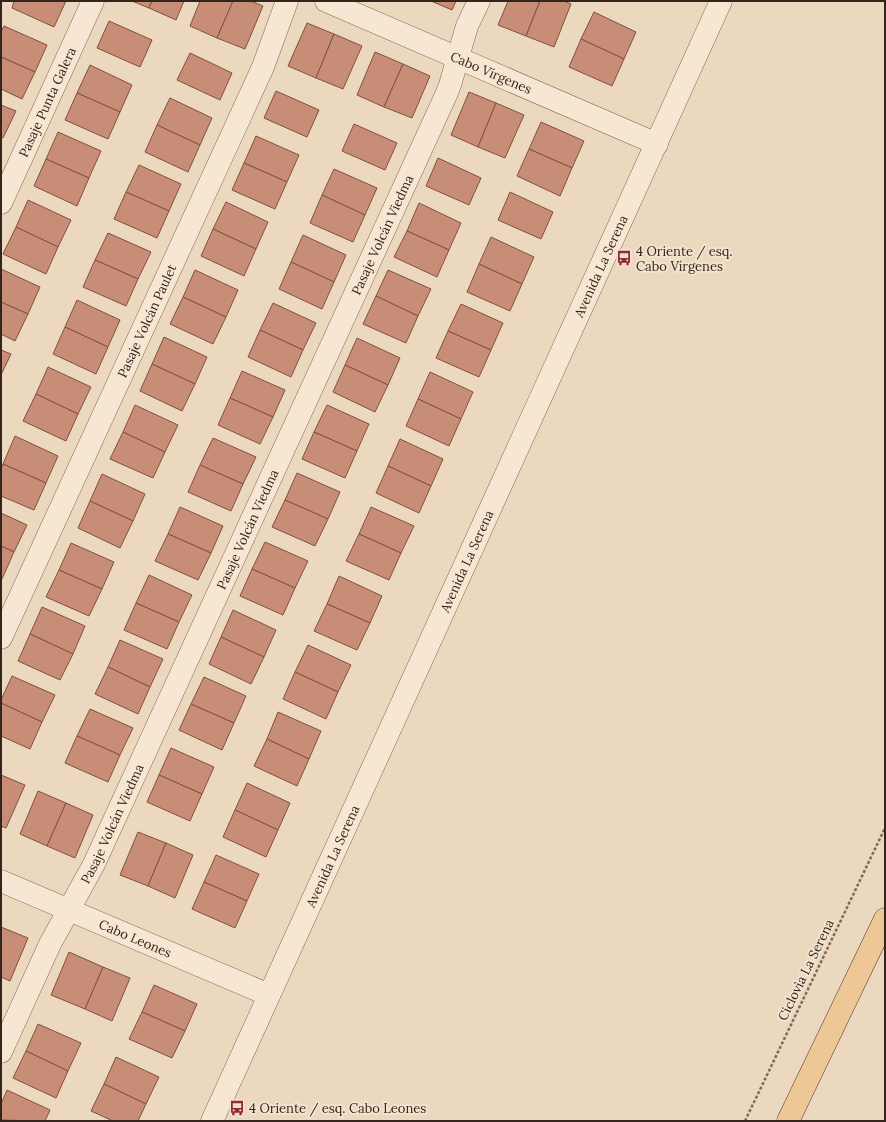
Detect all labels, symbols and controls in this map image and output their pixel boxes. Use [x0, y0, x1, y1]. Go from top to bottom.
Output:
street label: Pasaje Punta Galera [15, 44, 80, 160]
street label: Cabo Vírgenes [448, 47, 535, 97]
street label: Pasaje Volcán Viedma [347, 172, 417, 297]
street label: Avenida La Serena [569, 212, 631, 321]
place label: 4 Oriente / esq. Cabo Vírgenes [636, 243, 733, 275]
bus stop icon: 4 Oriente / esq. Cabo Vírgenes [615, 249, 633, 267]
street label: Pasaje Volcán Paulet [113, 261, 180, 380]
street label: Pasaje Volcán Viedma [212, 466, 282, 592]
street label: Avenida La Serena [435, 507, 497, 616]
street label: Pasaje Volcán Viedma [76, 761, 147, 887]
street label: Avenida La Serena [301, 802, 363, 911]
street label: Cabo Leones [96, 915, 174, 961]
street label: Ciclovìa La Serena [774, 916, 838, 1023]
bus stop icon: 4 Oriente / esq. Cabo Leones [228, 1099, 246, 1117]
place label: 4 Oriente / esq. Cabo Leones [249, 1100, 426, 1117]

